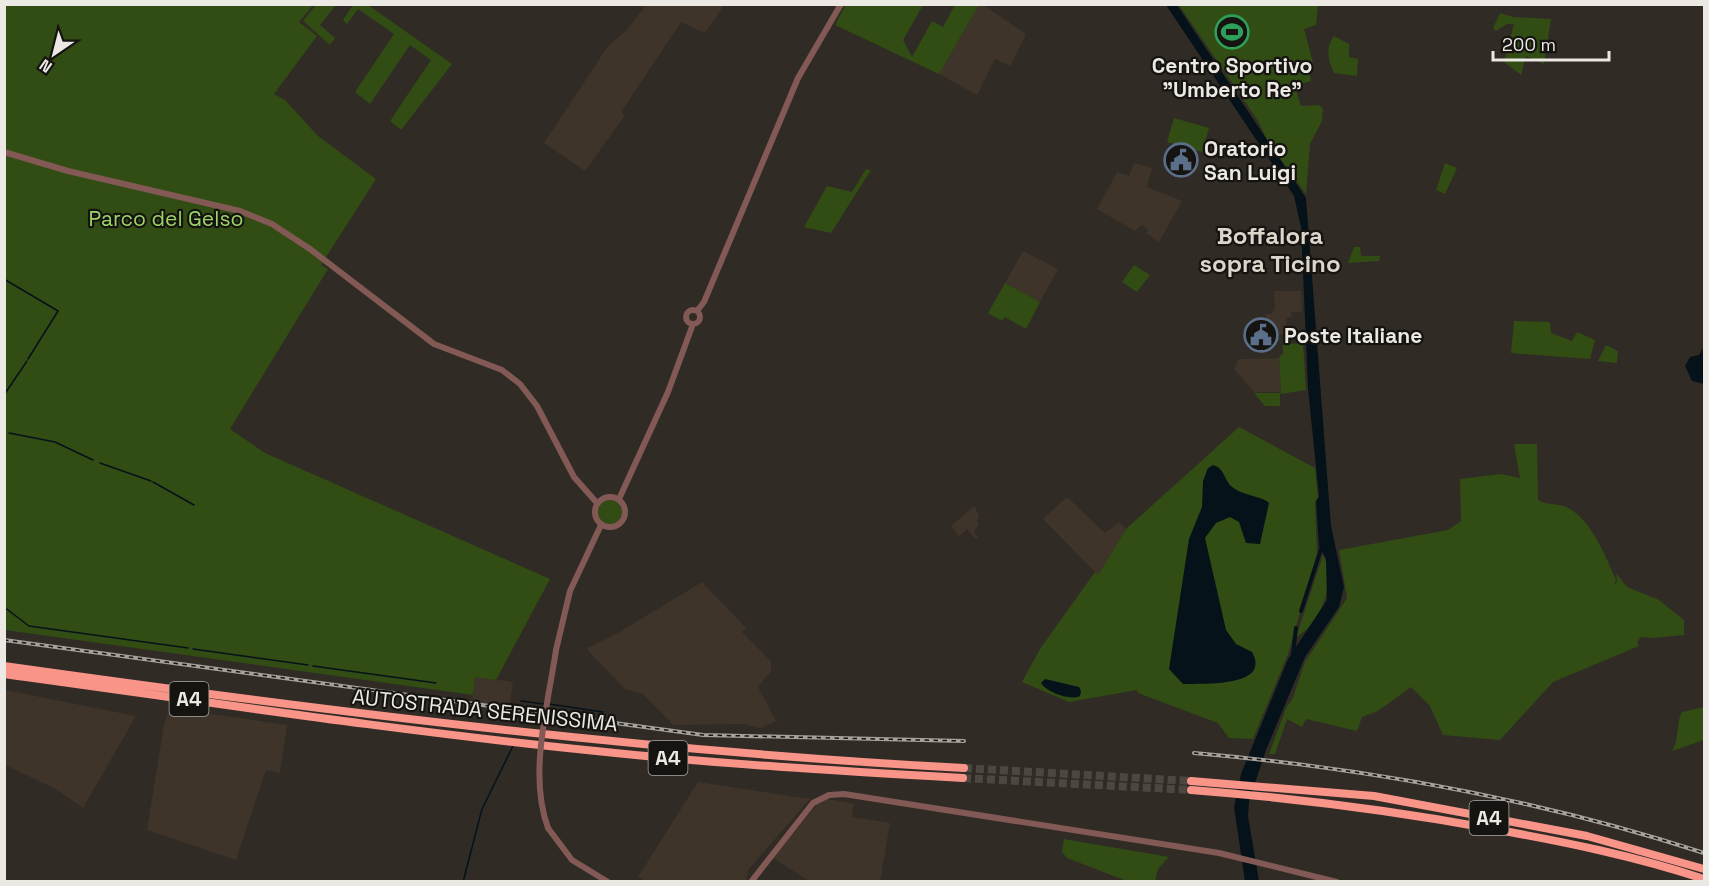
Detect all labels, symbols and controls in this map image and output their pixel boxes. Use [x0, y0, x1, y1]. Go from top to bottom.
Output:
sports icon: Centro Sportivo "Umberto Re" [1214, 14, 1250, 50]
north arrow [24, 24, 84, 84]
scale bar [1493, 24, 1608, 62]
text: 200 m [1502, 33, 1556, 56]
place label: Centro Sportivo "Umberto Re" [1152, 52, 1312, 103]
text: N [35, 54, 56, 78]
place label: Oratorio San Luigi [1204, 135, 1296, 186]
public building icon: Oratorio San Luigi [1163, 142, 1199, 178]
park label: Parco del Gelso [89, 205, 243, 232]
district label: Boffalora sopra Ticino [1199, 220, 1341, 279]
public building icon: Poste Italiane [1243, 317, 1279, 353]
place label: Poste Italiane [1284, 322, 1422, 349]
road number: A4 [170, 682, 208, 716]
street label: AUTOSTRADA SERENISSIMA [351, 683, 619, 737]
road number: A4 [648, 741, 688, 775]
road number: A4 [1470, 801, 1508, 835]

